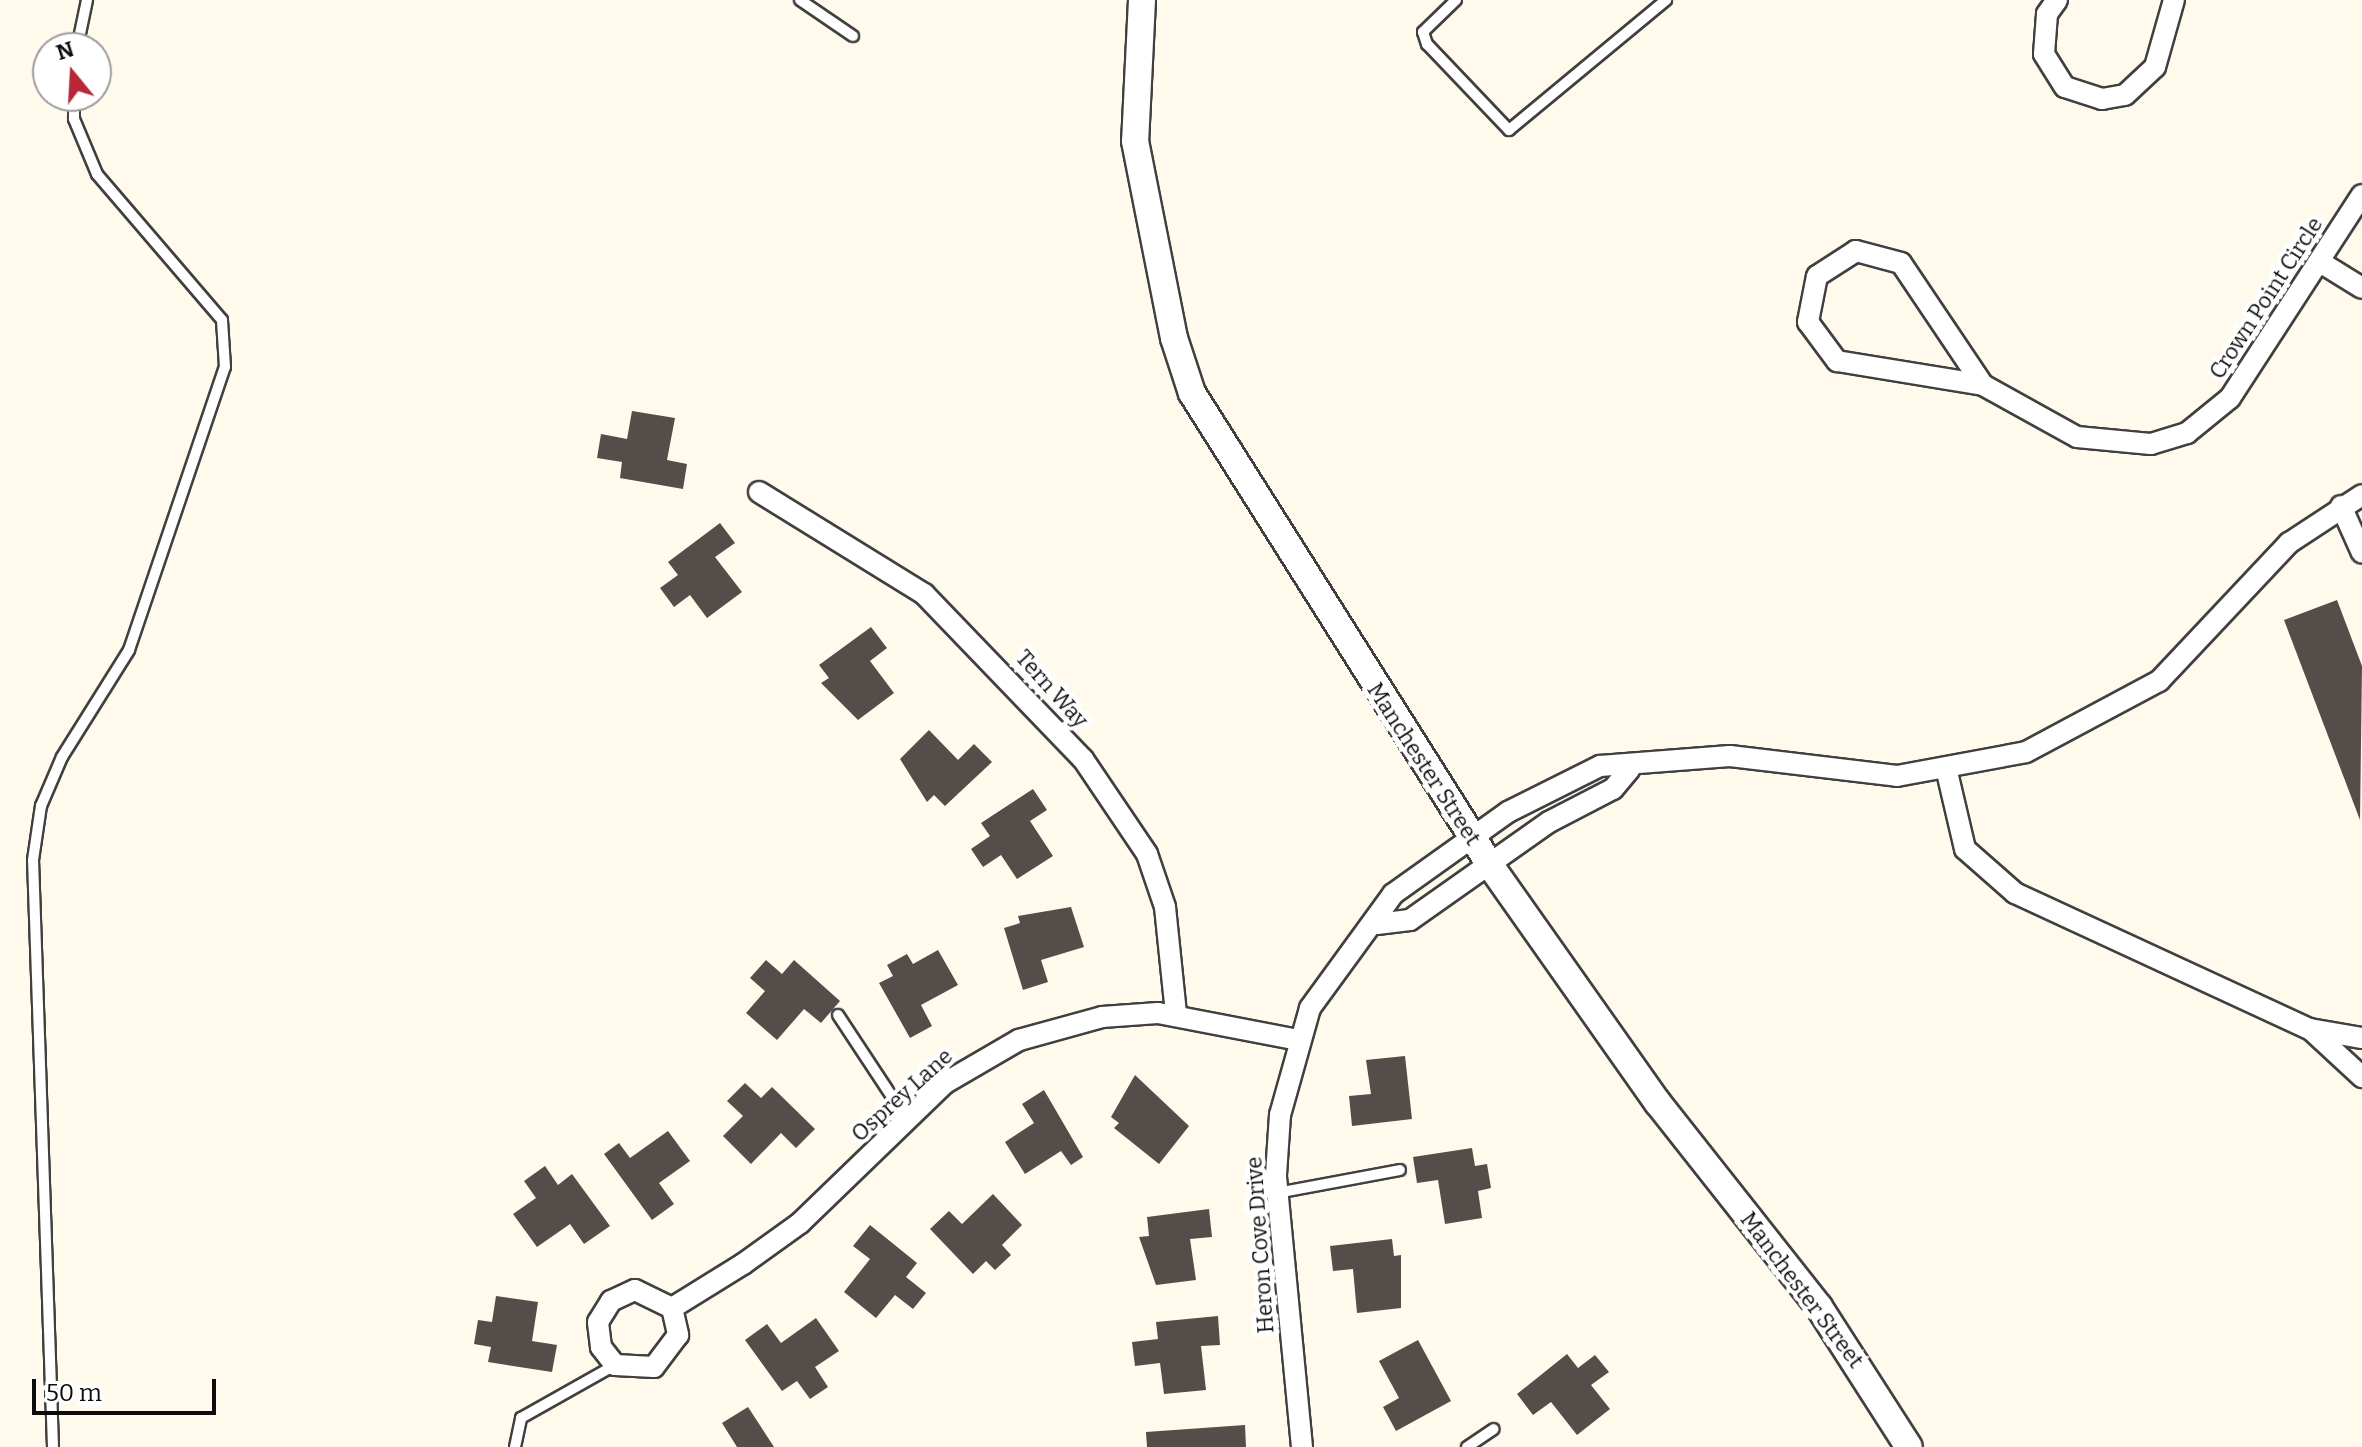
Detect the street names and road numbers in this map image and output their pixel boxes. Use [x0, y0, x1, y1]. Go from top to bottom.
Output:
street label: Crown Point Circle [2204, 212, 2328, 384]
street label: Tern Way [1010, 645, 1094, 733]
street label: Manchester Street [1362, 678, 1486, 850]
street label: Osprey Lane [846, 1043, 958, 1147]
street label: Heron Cove Drive [1241, 1156, 1279, 1334]
street label: Manchester Street [1735, 1207, 1869, 1373]

